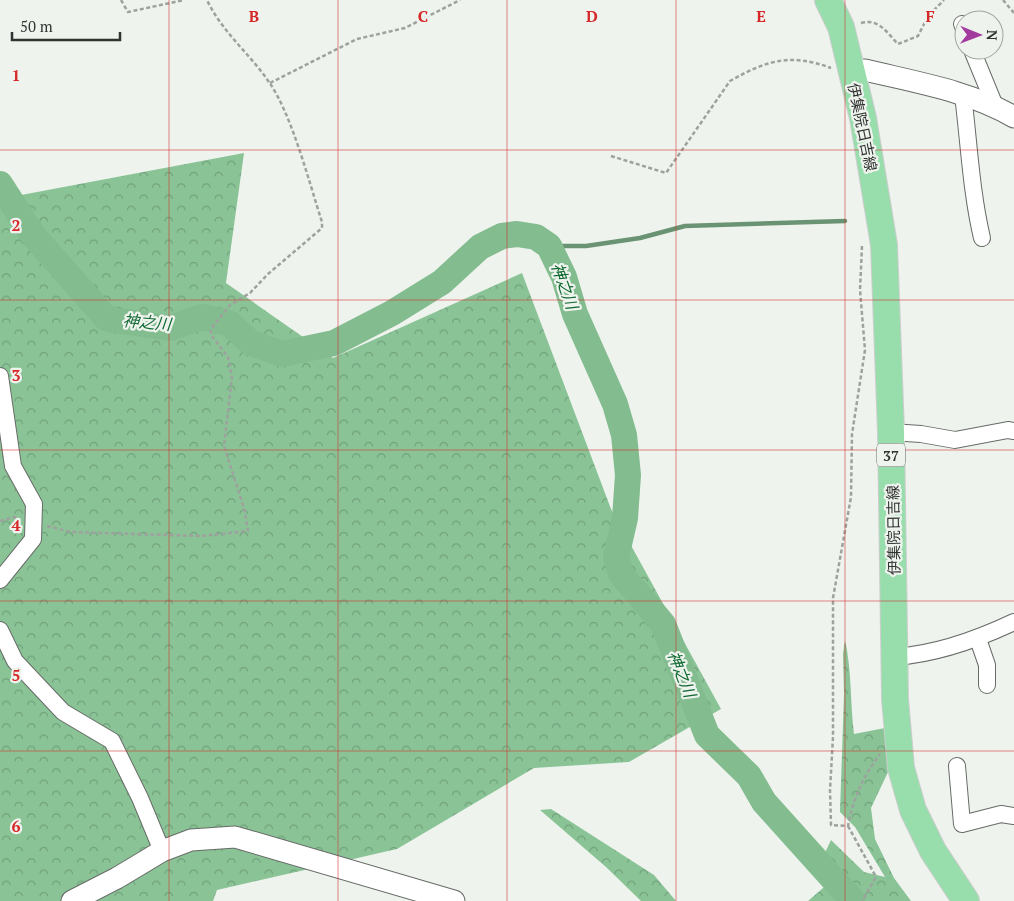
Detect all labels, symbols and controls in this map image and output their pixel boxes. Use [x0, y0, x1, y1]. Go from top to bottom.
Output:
text: B [249, 5, 259, 27]
text: C [418, 5, 428, 27]
text: D [586, 5, 598, 27]
text: E [756, 5, 766, 27]
text: F [925, 5, 935, 27]
scale bar [12, 10, 120, 42]
north arrow [954, 10, 1004, 60]
text: 50 m [20, 16, 53, 36]
text: N [983, 30, 1002, 41]
text: 1 [11, 64, 21, 86]
street label: 伊集院日吉線 [844, 81, 882, 173]
text: 2 [11, 214, 21, 236]
water label: 神之川 [546, 260, 584, 314]
water label: 神之川 [122, 309, 174, 335]
text: 3 [11, 364, 21, 386]
road number: 37 [877, 444, 905, 466]
street label: 伊集院日吉線 [882, 485, 904, 575]
text: 4 [11, 514, 21, 536]
water label: 神之川 [663, 648, 702, 702]
text: 5 [11, 664, 21, 686]
text: 6 [11, 815, 21, 837]

